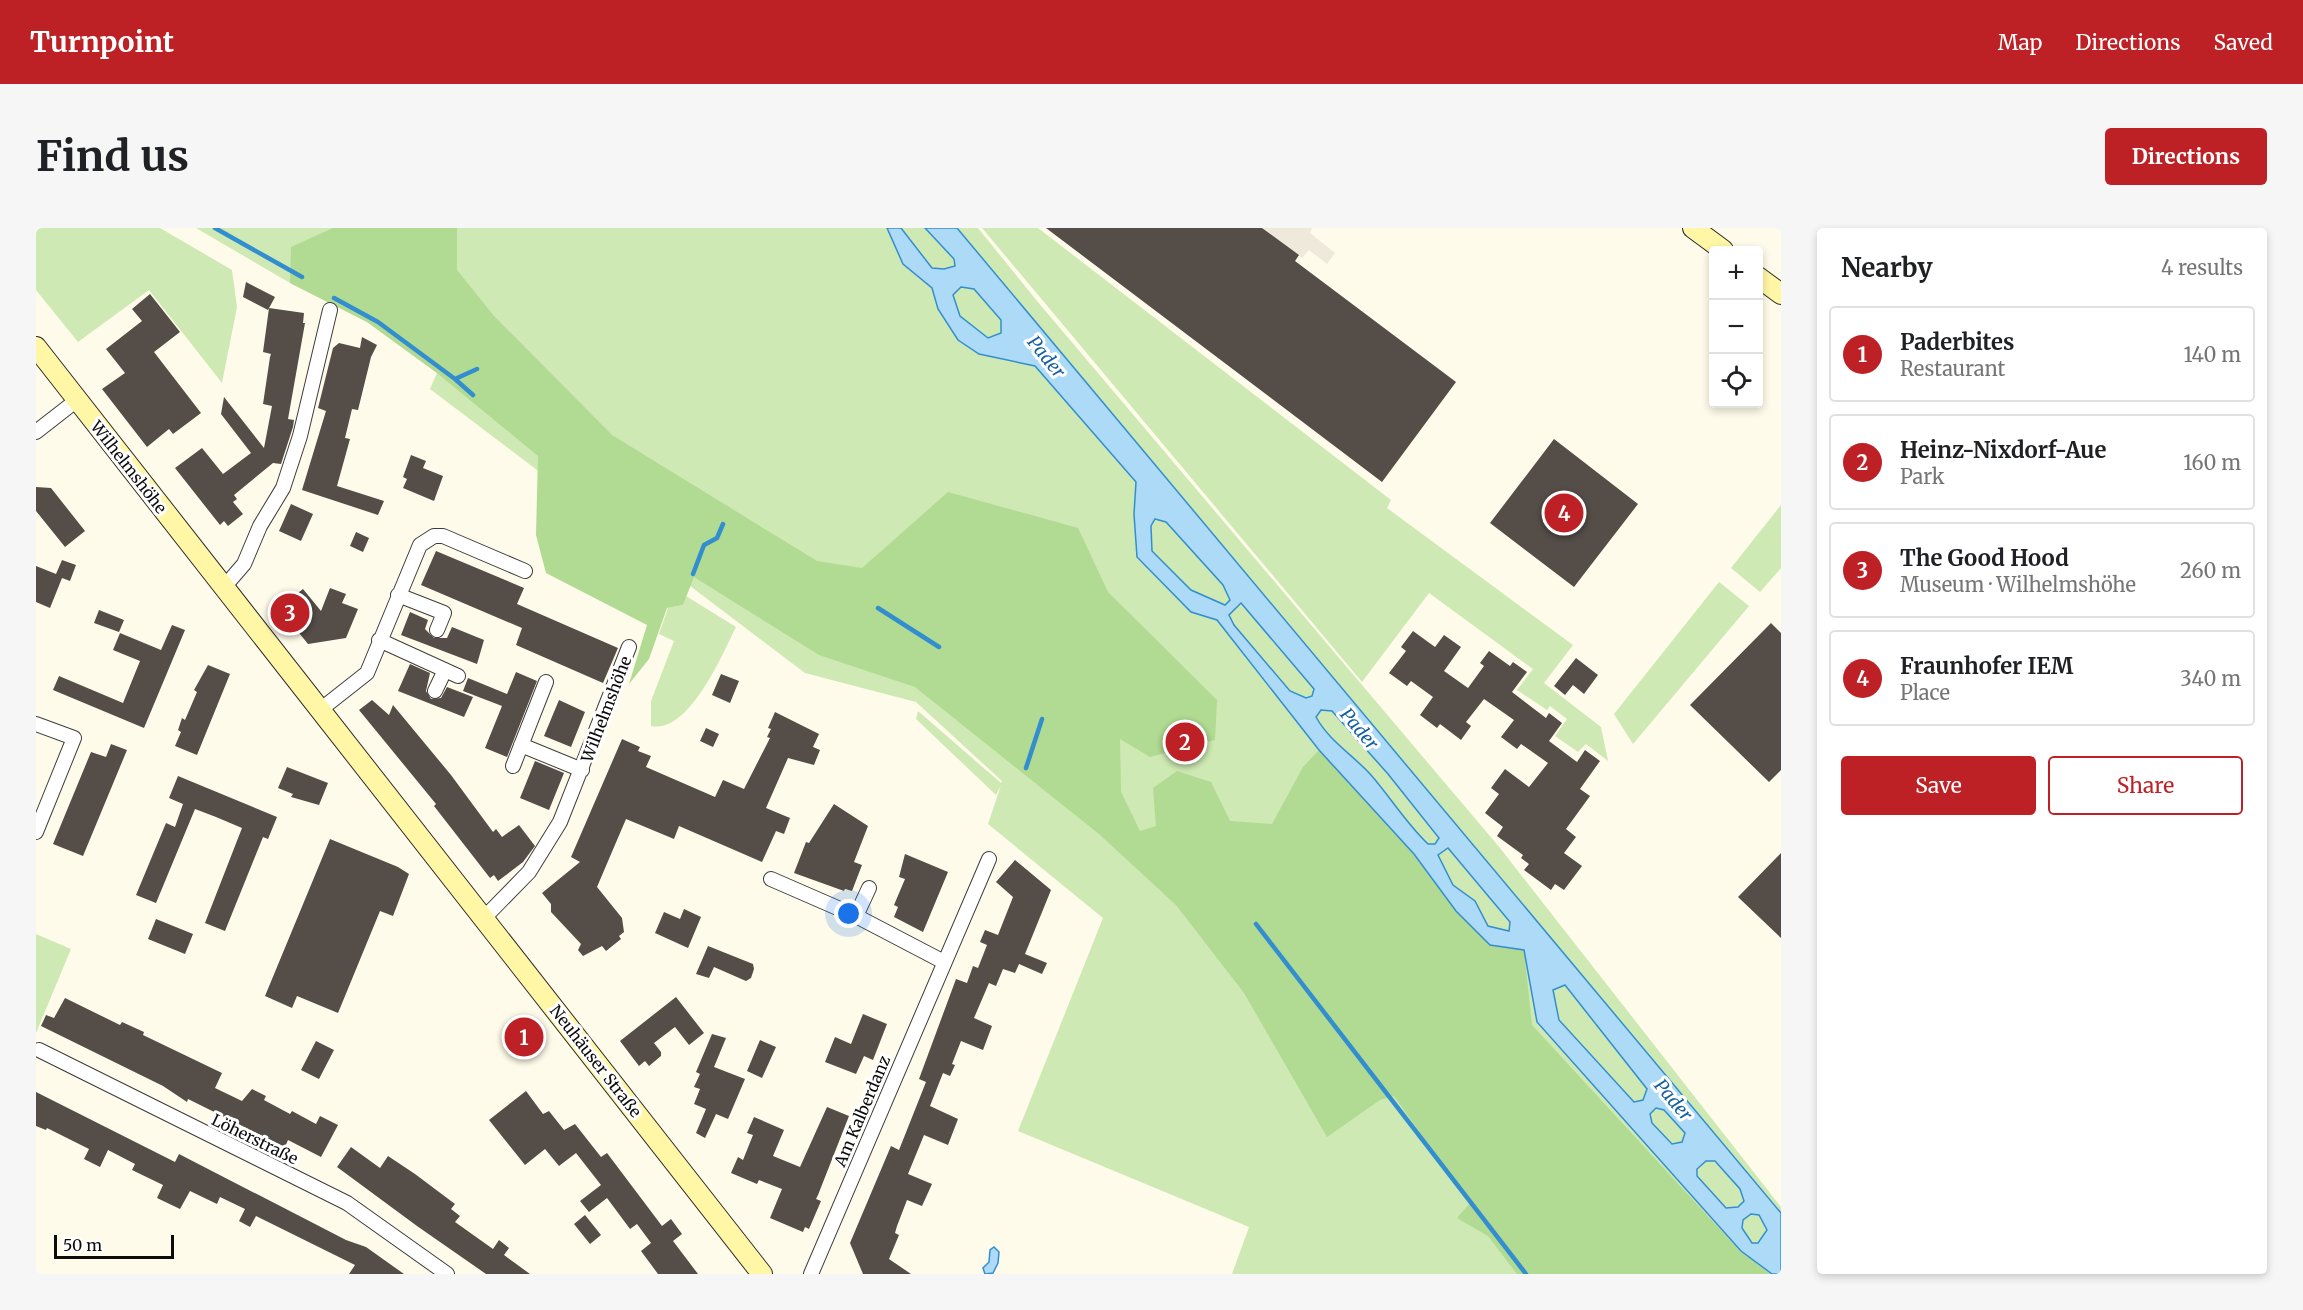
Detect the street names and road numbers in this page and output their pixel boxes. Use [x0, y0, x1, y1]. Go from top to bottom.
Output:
street label: Wilhelmshöhe [86, 416, 171, 517]
street label: Wilhelmshöhe [576, 653, 635, 766]
street label: Neuhäuser Straße [546, 1001, 646, 1121]
street label: Am Kalberdanz [829, 1052, 894, 1170]
street label: Löherstraße [208, 1109, 302, 1169]

